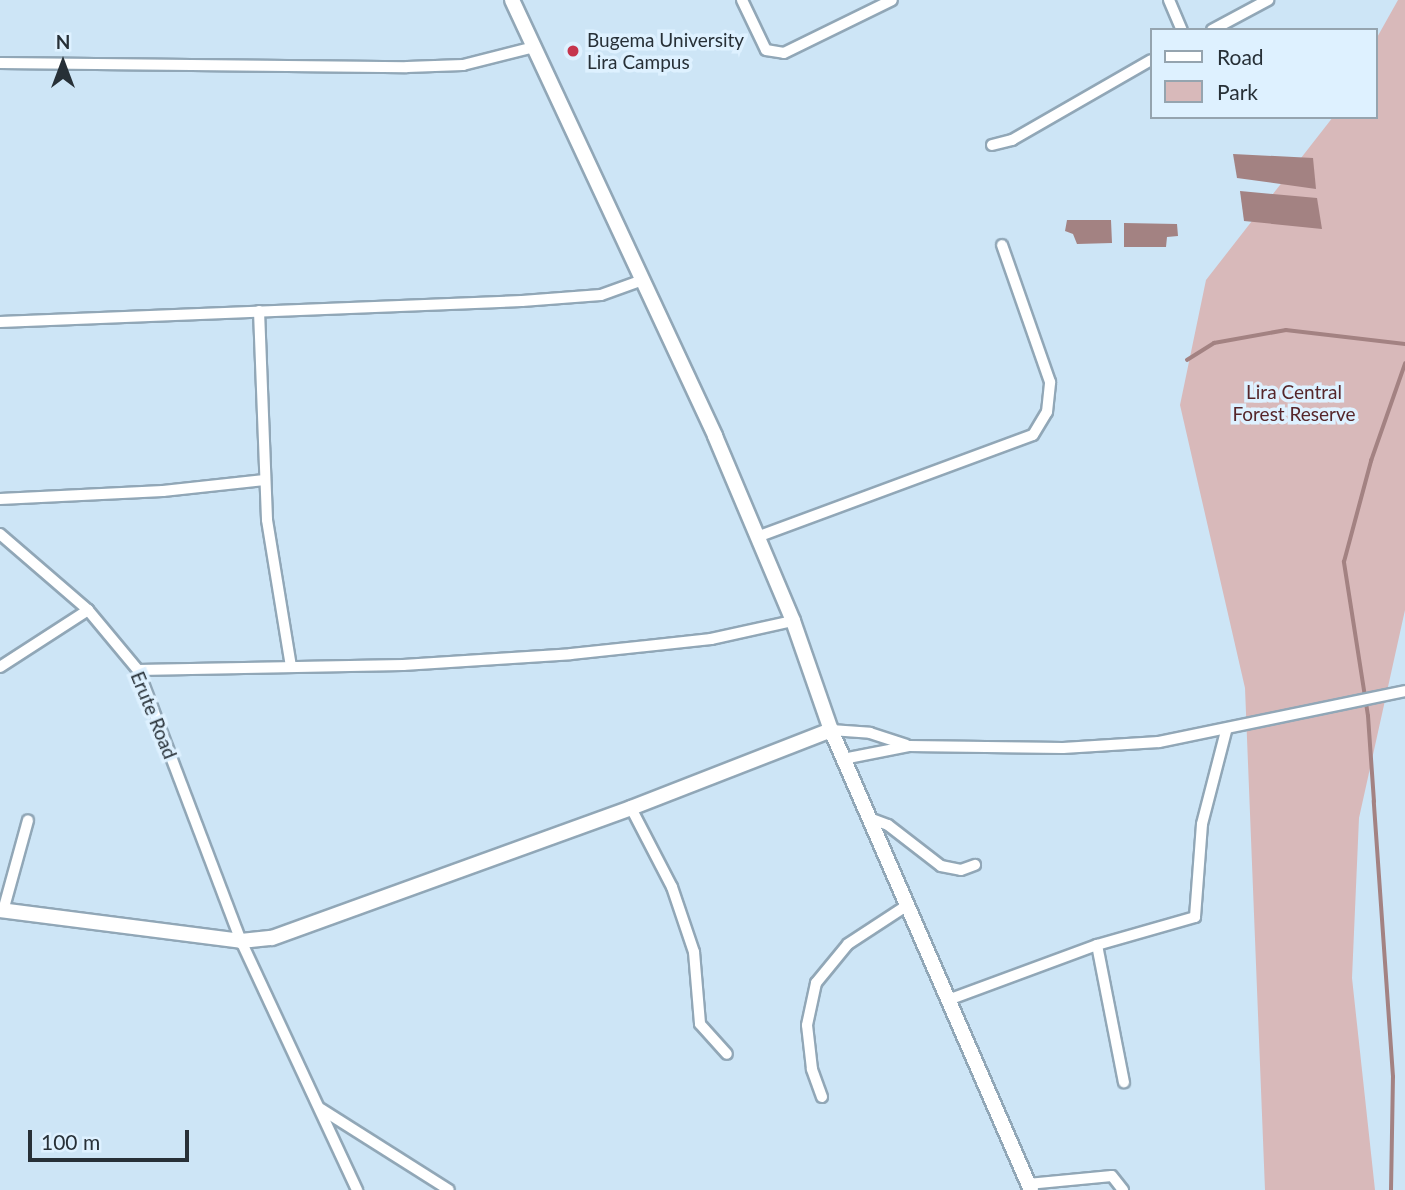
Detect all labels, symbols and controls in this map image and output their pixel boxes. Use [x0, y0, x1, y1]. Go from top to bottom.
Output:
north arrow [28, 28, 98, 98]
legend [1150, 28, 1377, 119]
place label: Bugema University Lira Campus [587, 29, 744, 73]
text: N [56, 30, 70, 53]
marker: Bugema University Lira Campus [565, 43, 581, 59]
text: Road [1217, 44, 1264, 69]
text: Park [1217, 79, 1258, 104]
park label: Lira Central Forest Reserve [1232, 381, 1356, 425]
street label: Erute Road [126, 668, 182, 762]
scale bar [32, 1116, 192, 1160]
text: 100 m [41, 1129, 100, 1154]

